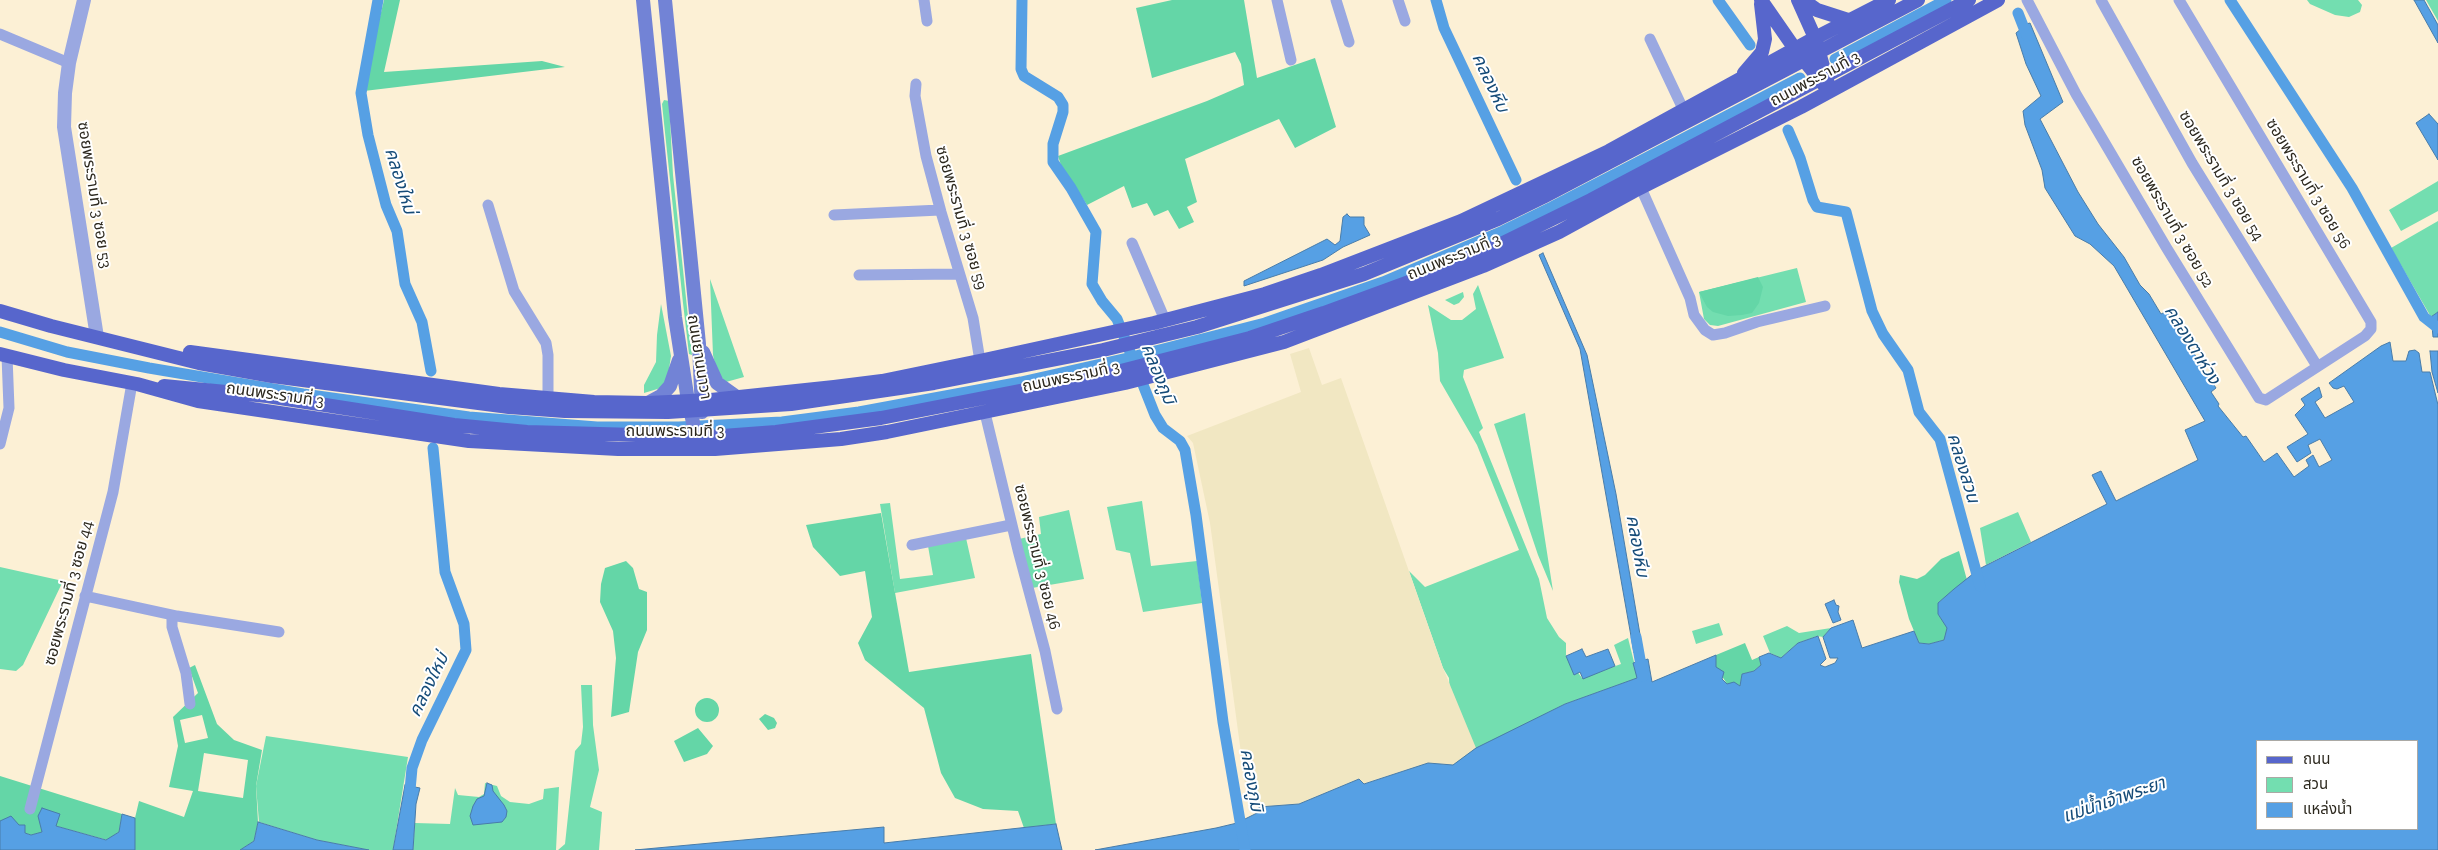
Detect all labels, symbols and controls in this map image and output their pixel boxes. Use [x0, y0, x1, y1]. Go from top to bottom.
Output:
street label: ถนนพระรามที่ 3 [1767, 47, 1863, 111]
water label: คลองหีบ [1467, 50, 1513, 116]
street label: ซอยพระรามที่ 3 ซอย 54 [2174, 107, 2268, 245]
street label: ซอยพระรามที่ 3 ซอย 56 [2261, 115, 2355, 253]
street label: ซอยพระรามที่ 3 ซอย 53 [73, 120, 115, 270]
street label: ซอยพระรามที่ 3 ซอย 59 [931, 144, 991, 292]
water label: คลองใหม่ [380, 145, 420, 217]
street label: ซอยพระรามที่ 3 ซอย 52 [2127, 153, 2217, 291]
street label: ถนนพระรามที่ 3 [1405, 230, 1503, 284]
water label: คลองตาห่วง [2159, 301, 2225, 389]
street label: ถนนยานนาวา [683, 313, 715, 401]
water label: คลองภูมิ [1136, 341, 1180, 407]
street label: ถนนพระรามที่ 3 [1021, 357, 1121, 397]
street label: ถนนพระรามที่ 3 [225, 379, 325, 411]
street label: ถนนพระรามที่ 3 [626, 421, 724, 441]
water label: คลองสวน [1942, 431, 1984, 505]
street label: ซอยพระรามที่ 3 ซอย 46 [1010, 482, 1064, 632]
water label: คลองหีบ [1621, 513, 1653, 579]
street label: ซอยพระรามที่ 3 ซอย 44 [40, 518, 98, 668]
water label: คลองใหม่ [404, 650, 454, 720]
legend [2256, 740, 2418, 830]
water label: คลองภูมิ [1235, 747, 1267, 813]
text: ถนน [2303, 750, 2330, 768]
water label: แม่น้ำเจ้าพระยา [2060, 772, 2168, 828]
text: สวน [2303, 775, 2328, 793]
text: แหล่งน้ำ [2303, 800, 2352, 818]

